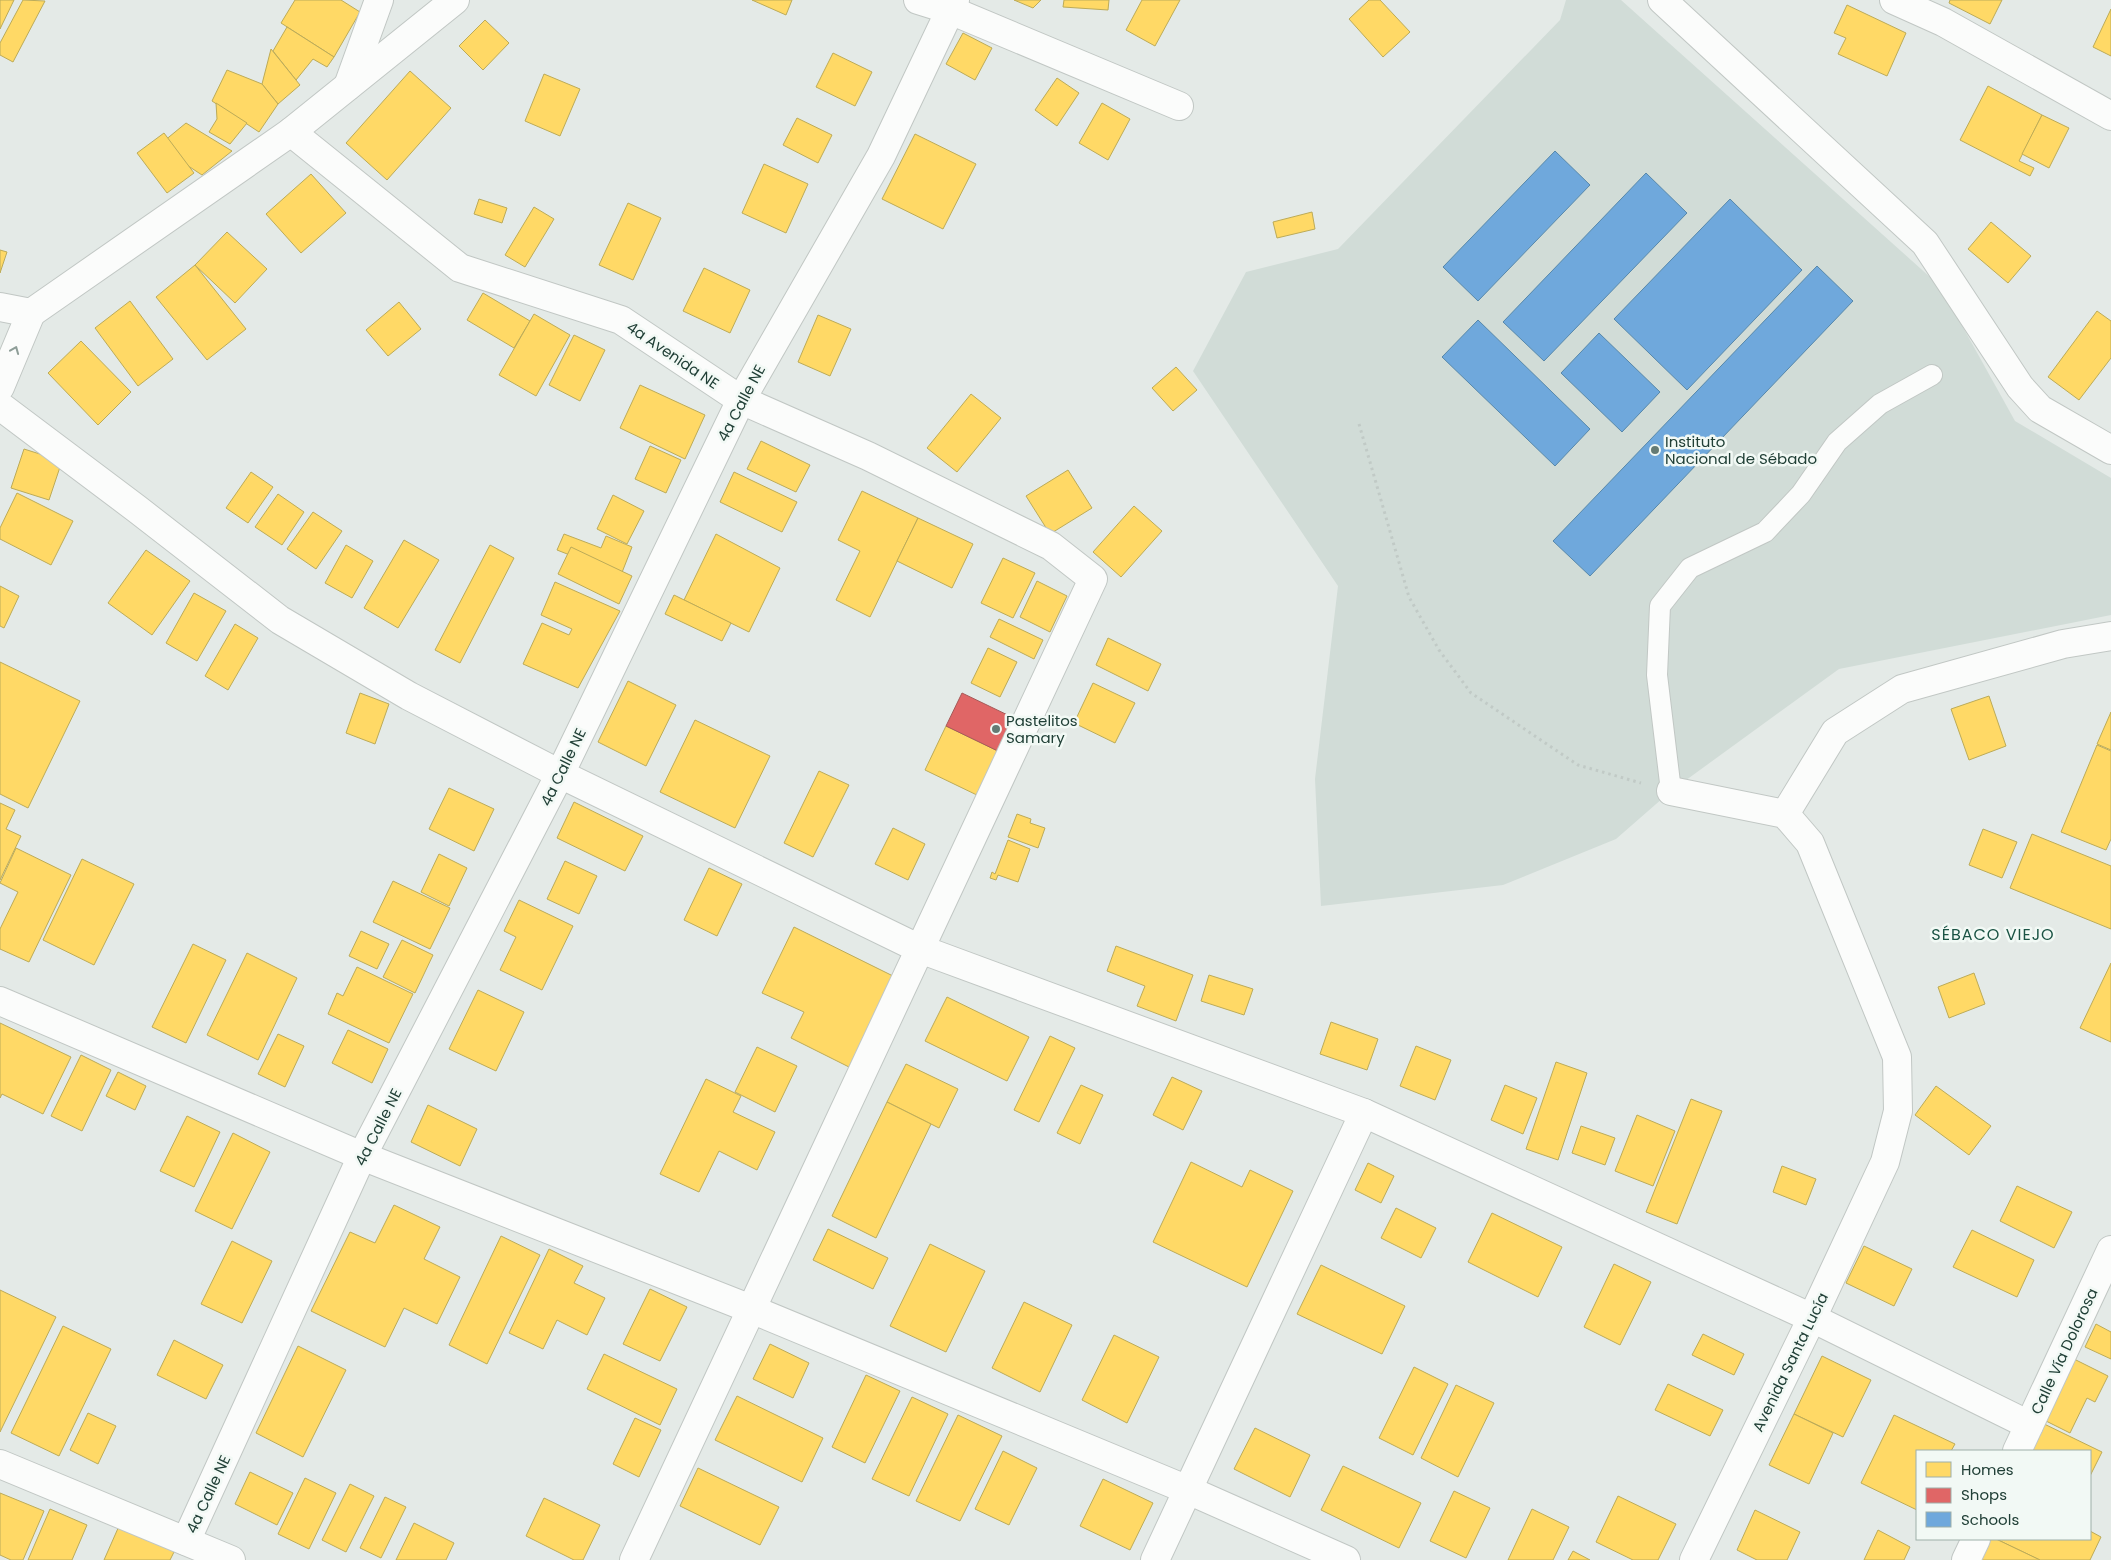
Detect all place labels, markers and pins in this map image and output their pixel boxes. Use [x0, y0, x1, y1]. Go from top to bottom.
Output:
place label: Instituto Nacional de Sébado [1665, 431, 1817, 469]
marker: Instituto Nacional de Sébado [1649, 444, 1661, 456]
place label: Pastelitos Samary [1006, 710, 1078, 748]
marker: Pastelitos Samary [990, 723, 1002, 735]

